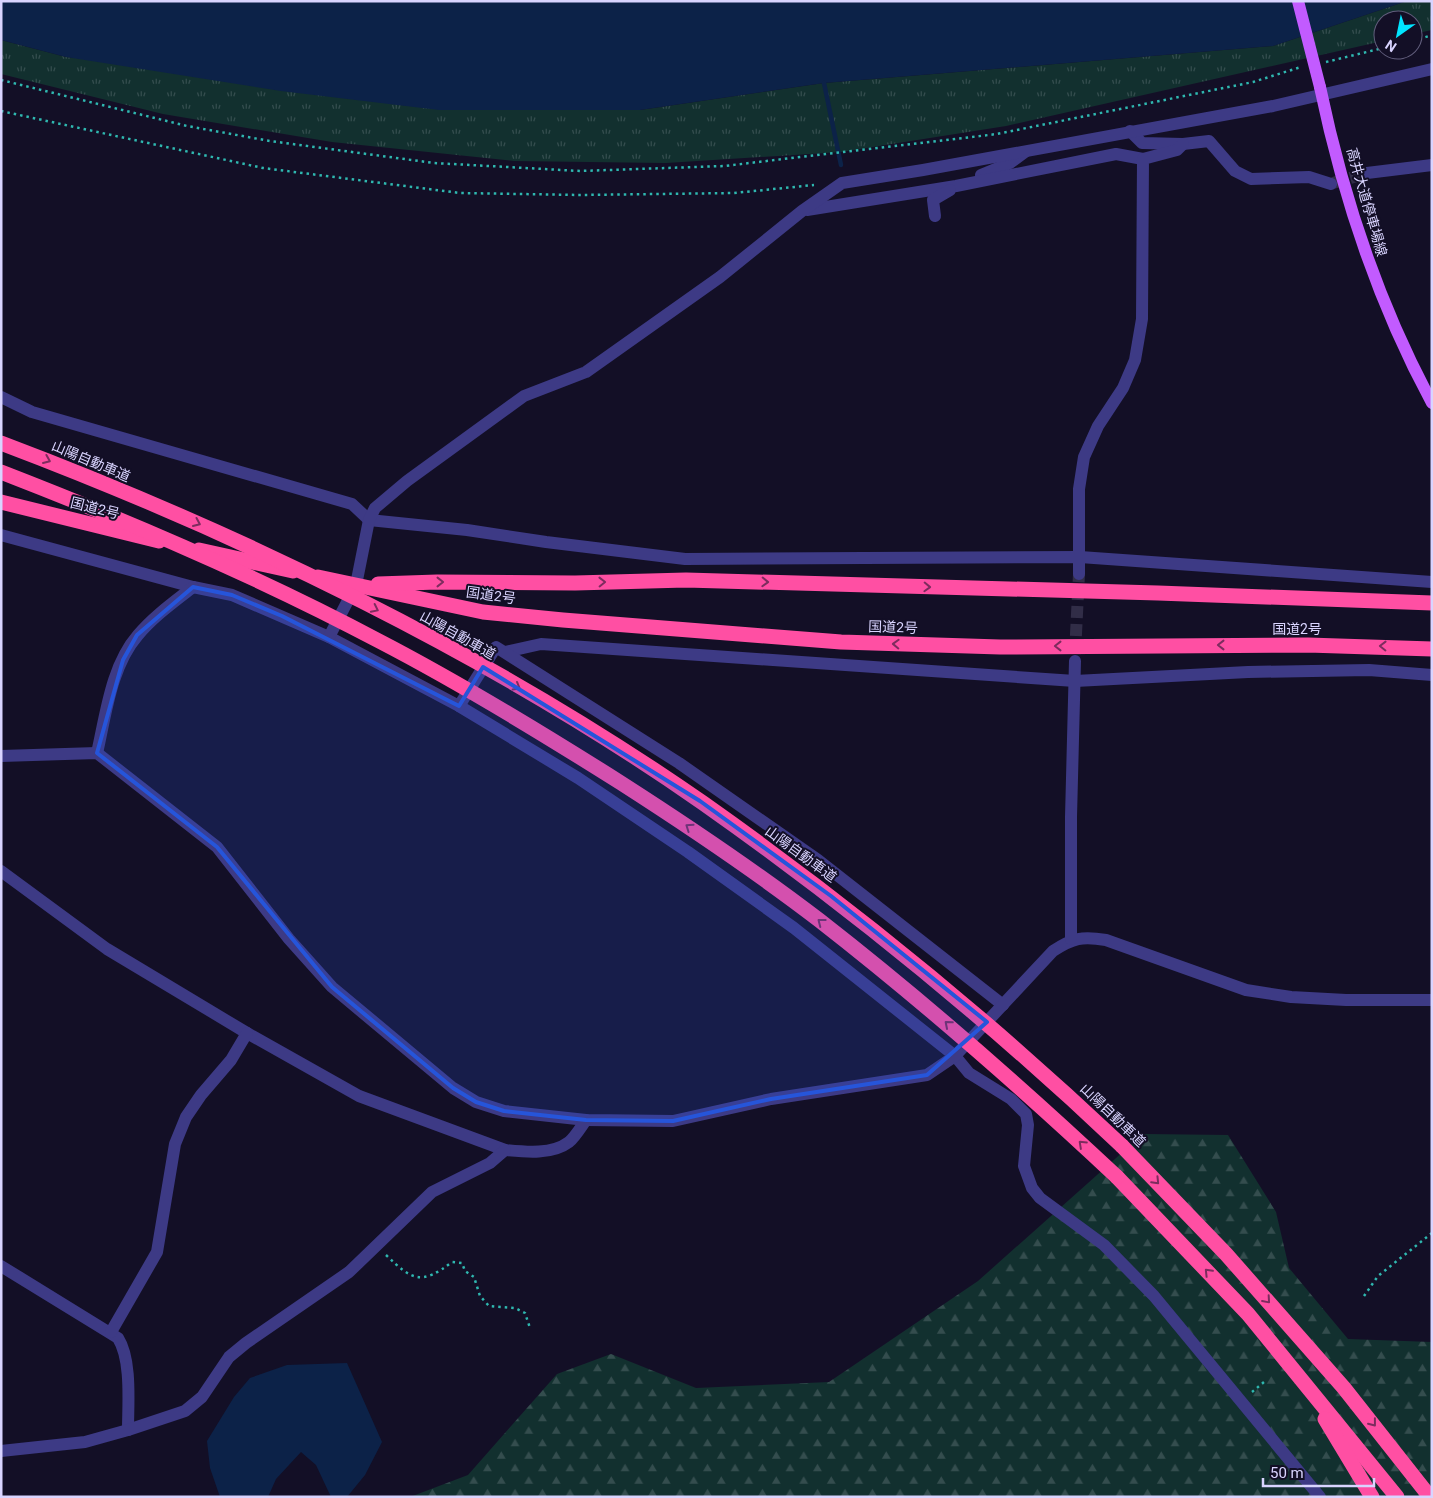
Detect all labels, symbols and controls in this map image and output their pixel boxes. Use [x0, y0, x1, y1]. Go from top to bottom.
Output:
north arrow [1373, 10, 1423, 60]
text: N [1382, 36, 1399, 55]
street label: 高井大道停車場線 [1344, 146, 1390, 258]
street label: 山陽自動車道 [49, 437, 133, 485]
one-way arrow [42, 454, 51, 465]
street label: 国道2号 [69, 494, 121, 522]
one-way arrow [191, 517, 200, 527]
one-way arrow [436, 577, 444, 587]
one-way arrow [599, 577, 607, 587]
one-way arrow [761, 577, 769, 588]
one-way arrow [924, 582, 932, 592]
street label: 国道2号 [465, 584, 517, 606]
one-way arrow [369, 603, 378, 613]
street label: 山陽自動車道 [417, 608, 499, 662]
street label: 国道2号 [868, 618, 918, 636]
street label: 国道2号 [1272, 621, 1322, 637]
one-way arrow [891, 638, 899, 649]
one-way arrow [1216, 640, 1224, 650]
one-way arrow [1054, 641, 1062, 651]
one-way arrow [1379, 641, 1387, 652]
one-way arrow [512, 680, 521, 690]
street label: 山陽自動車道 [762, 823, 840, 885]
one-way arrow [685, 824, 695, 833]
one-way arrow [817, 919, 827, 928]
one-way arrow [945, 1021, 954, 1029]
street label: 山陽自動車道 [1077, 1080, 1149, 1150]
one-way arrow [1078, 1141, 1087, 1150]
one-way arrow [1150, 1175, 1159, 1184]
one-way arrow [1205, 1269, 1214, 1278]
one-way arrow [1261, 1294, 1270, 1303]
one-way arrow [1367, 1417, 1375, 1426]
scale bar [1263, 1456, 1374, 1488]
text: 50 m [1270, 1464, 1304, 1482]

